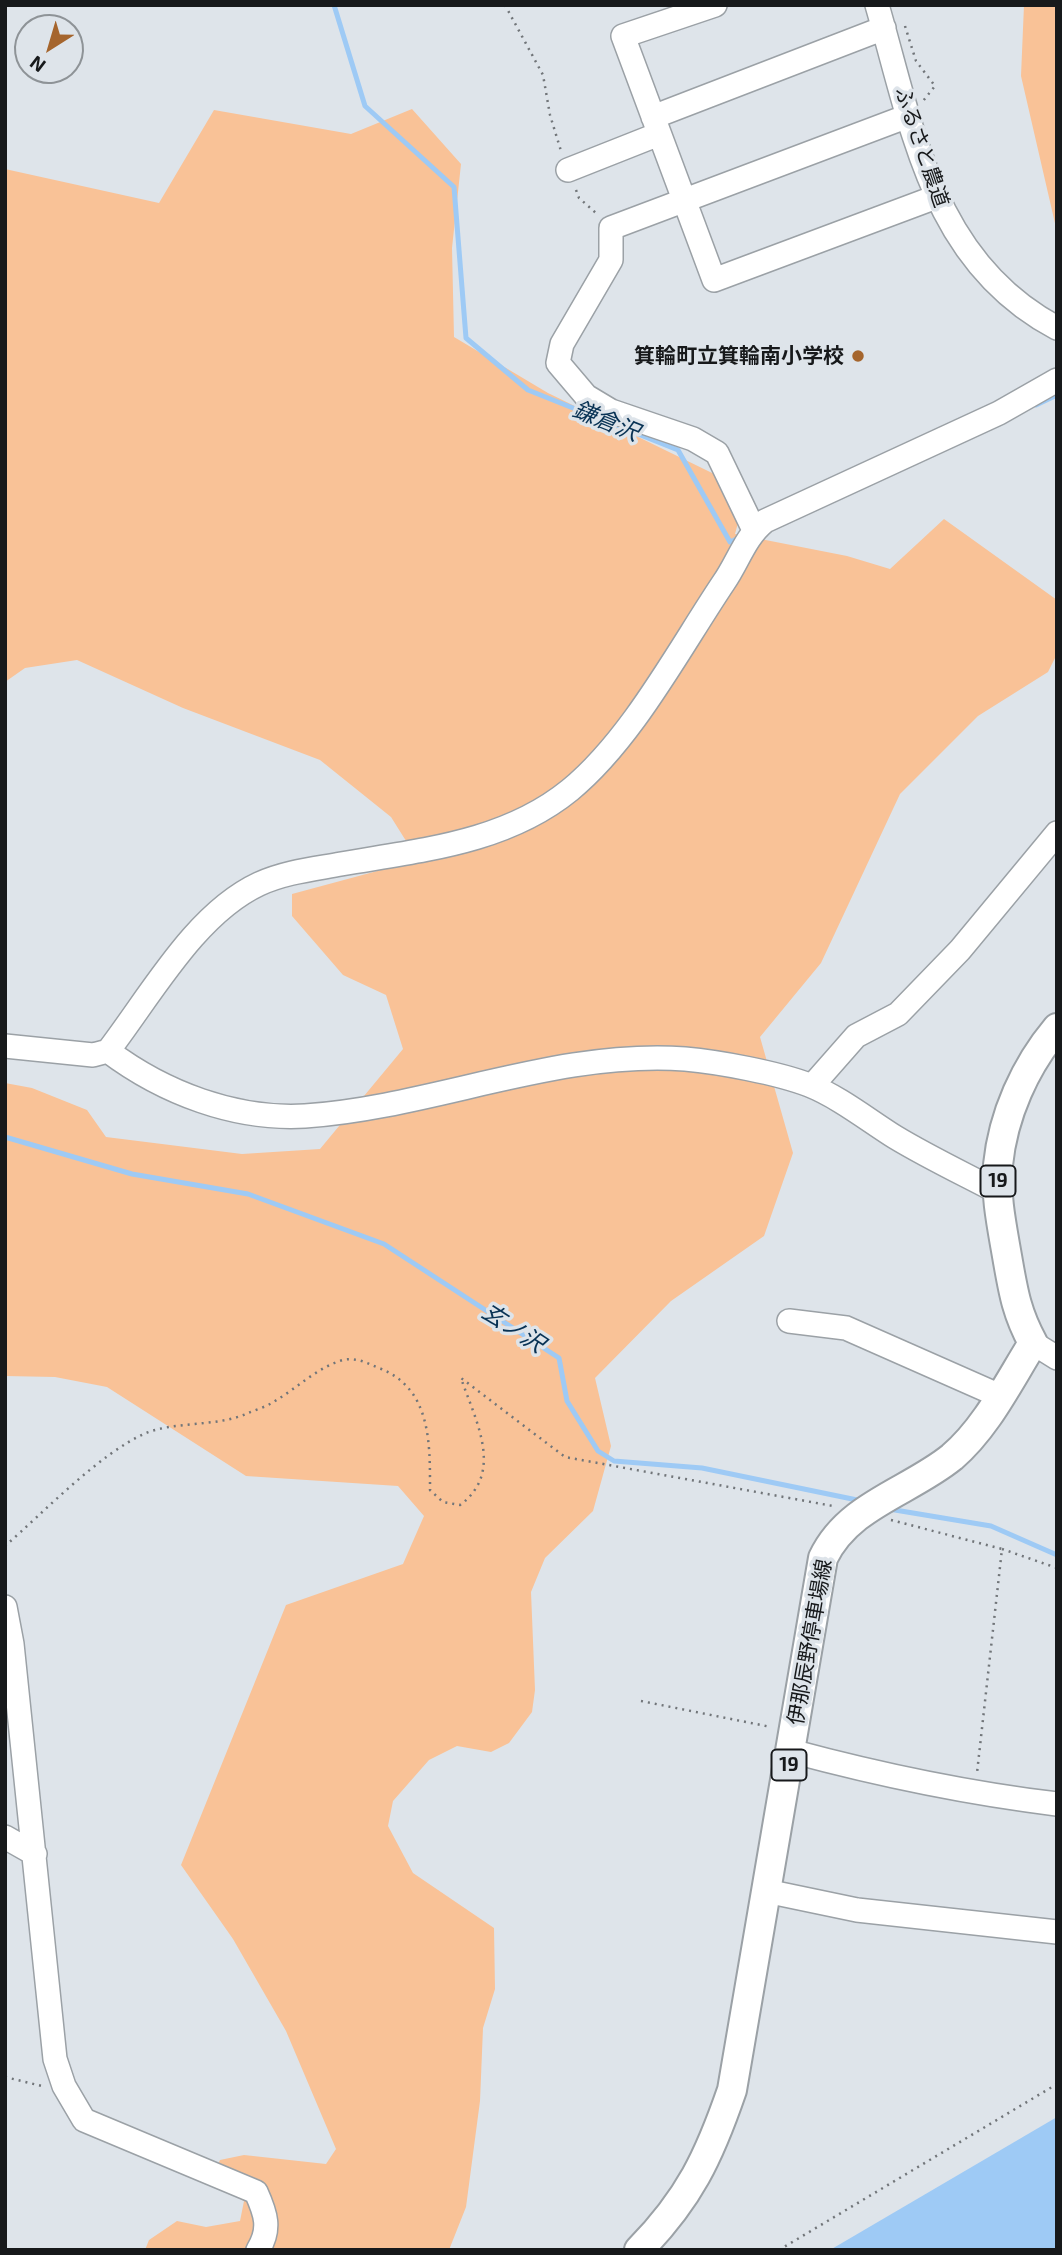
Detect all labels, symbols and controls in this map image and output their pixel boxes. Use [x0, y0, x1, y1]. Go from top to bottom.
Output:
north arrow [14, 14, 84, 84]
text: N [25, 51, 50, 78]
street label: ふるさと農道 [890, 83, 954, 211]
place label: 箕輪町立箕輪南小学校 [634, 343, 844, 369]
marker: 箕輪町立箕輪南小学校 [850, 348, 866, 364]
water label: 鎌倉沢 [569, 395, 643, 447]
road number: 19 [981, 1166, 1016, 1196]
water label: 玄ノ沢 [477, 1298, 549, 1358]
street label: 伊那辰野停車場線 [783, 1557, 837, 1727]
road number: 19 [772, 1750, 806, 1780]

